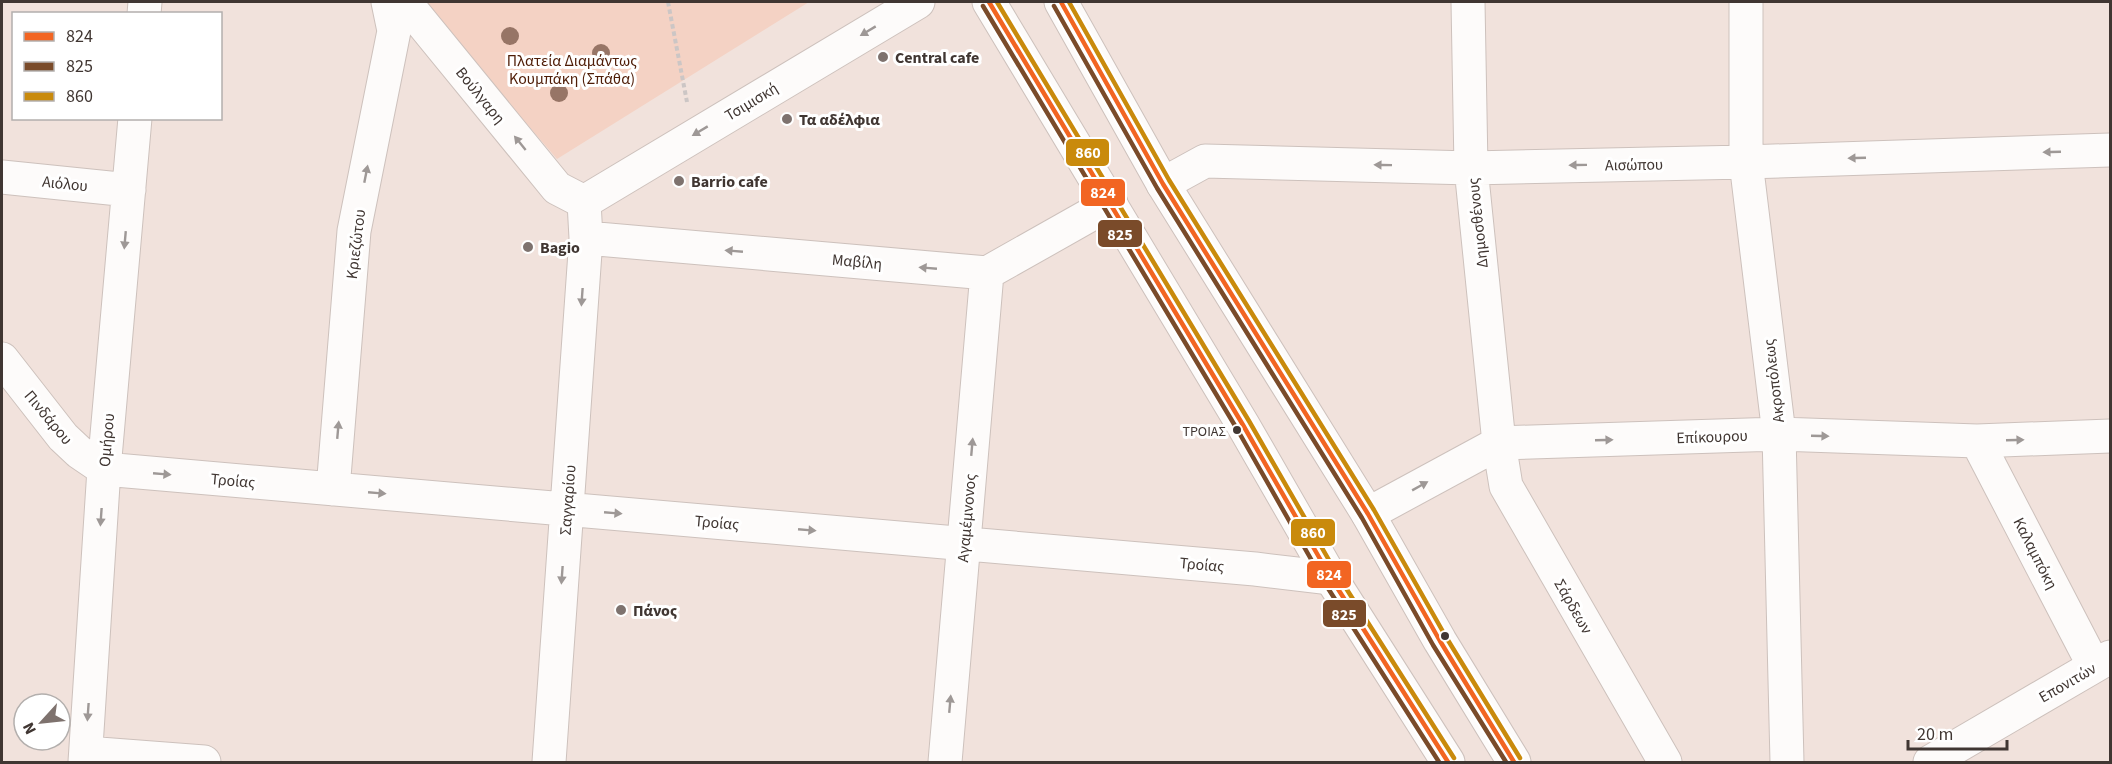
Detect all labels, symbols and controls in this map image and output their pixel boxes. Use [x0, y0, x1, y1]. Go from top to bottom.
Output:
legend [12, 12, 222, 120]
text: 824 [66, 24, 93, 49]
one-way arrow [860, 26, 876, 37]
place label: Central cafe [895, 47, 979, 69]
park label: Πλατεία Διαμάντως Κουμπάκη (Σπάθα) [507, 50, 637, 90]
marker: Central cafe [876, 50, 890, 64]
text: 825 [66, 54, 93, 79]
street label: Βούλγαρη [450, 62, 510, 129]
street label: Τσιμισκή [721, 77, 782, 126]
text: 860 [66, 84, 93, 109]
place label: Τα αδέλφια [799, 109, 880, 131]
marker: Τα αδέλφια [780, 112, 794, 126]
one-way arrow [692, 126, 708, 137]
one-way arrow [514, 135, 526, 150]
line badge: 860 [1065, 138, 1110, 167]
text: 860 [1075, 142, 1101, 164]
one-way arrow [2043, 147, 2062, 157]
street label: Αισώπου [1605, 153, 1663, 177]
one-way arrow [1848, 154, 1867, 163]
one-way arrow [1569, 160, 1588, 170]
one-way arrow [1374, 161, 1393, 170]
one-way arrow [362, 165, 371, 184]
street label: Αιόλου [41, 171, 89, 197]
place label: Barrio cafe [691, 171, 768, 193]
marker: Barrio cafe [672, 174, 686, 188]
street label: Δημοσθένους [1462, 177, 1494, 269]
line badge: 824 [1080, 178, 1126, 207]
text: 824 [1090, 182, 1116, 204]
street label: Κριεζώτου [341, 208, 371, 280]
line badge: 825 [1097, 219, 1143, 248]
text: 825 [1107, 224, 1133, 246]
one-way arrow [120, 230, 130, 249]
place label: Bagio [540, 237, 580, 259]
marker: Bagio [521, 240, 535, 254]
one-way arrow [724, 246, 743, 256]
street label: Μαβίλη [831, 249, 883, 275]
one-way arrow [919, 263, 938, 272]
one-way arrow [577, 287, 586, 306]
street label: Ακροπόλεως [1758, 338, 1790, 424]
street label: Πινδάρου [19, 386, 77, 450]
street label: Ομήρου [94, 412, 120, 468]
one-way arrow [333, 421, 343, 440]
place label: ΤΡΟΙΑΣ [1182, 422, 1226, 442]
marker: ΤΡΟΙΑΣ [1231, 424, 1243, 436]
street label: Επίκουρου [1676, 425, 1748, 449]
one-way arrow [1810, 431, 1829, 440]
one-way arrow [1594, 435, 1613, 445]
one-way arrow [2005, 435, 2024, 444]
one-way arrow [967, 438, 977, 457]
street label: Σαγγαρίου [555, 464, 581, 536]
street label: Τροίας [210, 468, 256, 494]
one-way arrow [152, 469, 171, 479]
street label: Αγαμέμνονος [952, 473, 982, 563]
one-way arrow [1412, 481, 1429, 491]
one-way arrow [368, 488, 387, 498]
one-way arrow [96, 508, 105, 527]
one-way arrow [604, 508, 623, 518]
street label: Τροίας [694, 510, 740, 536]
street label: Καλαμπόκη [2008, 514, 2063, 593]
line badge: 860 [1290, 518, 1336, 547]
text: 860 [1300, 522, 1326, 544]
one-way arrow [798, 525, 817, 535]
street label: Τροίας [1179, 552, 1225, 578]
line badge: 824 [1306, 560, 1352, 589]
text: 824 [1316, 564, 1342, 586]
one-way arrow [557, 566, 567, 585]
street label: Σάρδεων [1549, 575, 1598, 638]
line badge: 825 [1322, 599, 1367, 628]
place label: Πάνος [633, 600, 677, 622]
marker: Πάνος [614, 603, 628, 617]
text: 825 [1331, 604, 1357, 626]
unlabelled marker [1439, 630, 1451, 642]
street label: Επονιτών [2035, 657, 2101, 708]
north arrow [12, 692, 72, 752]
one-way arrow [945, 695, 955, 714]
one-way arrow [83, 703, 93, 722]
scale bar [1908, 713, 2007, 751]
text: N [17, 719, 42, 738]
text: 20 m [1917, 722, 1953, 747]

